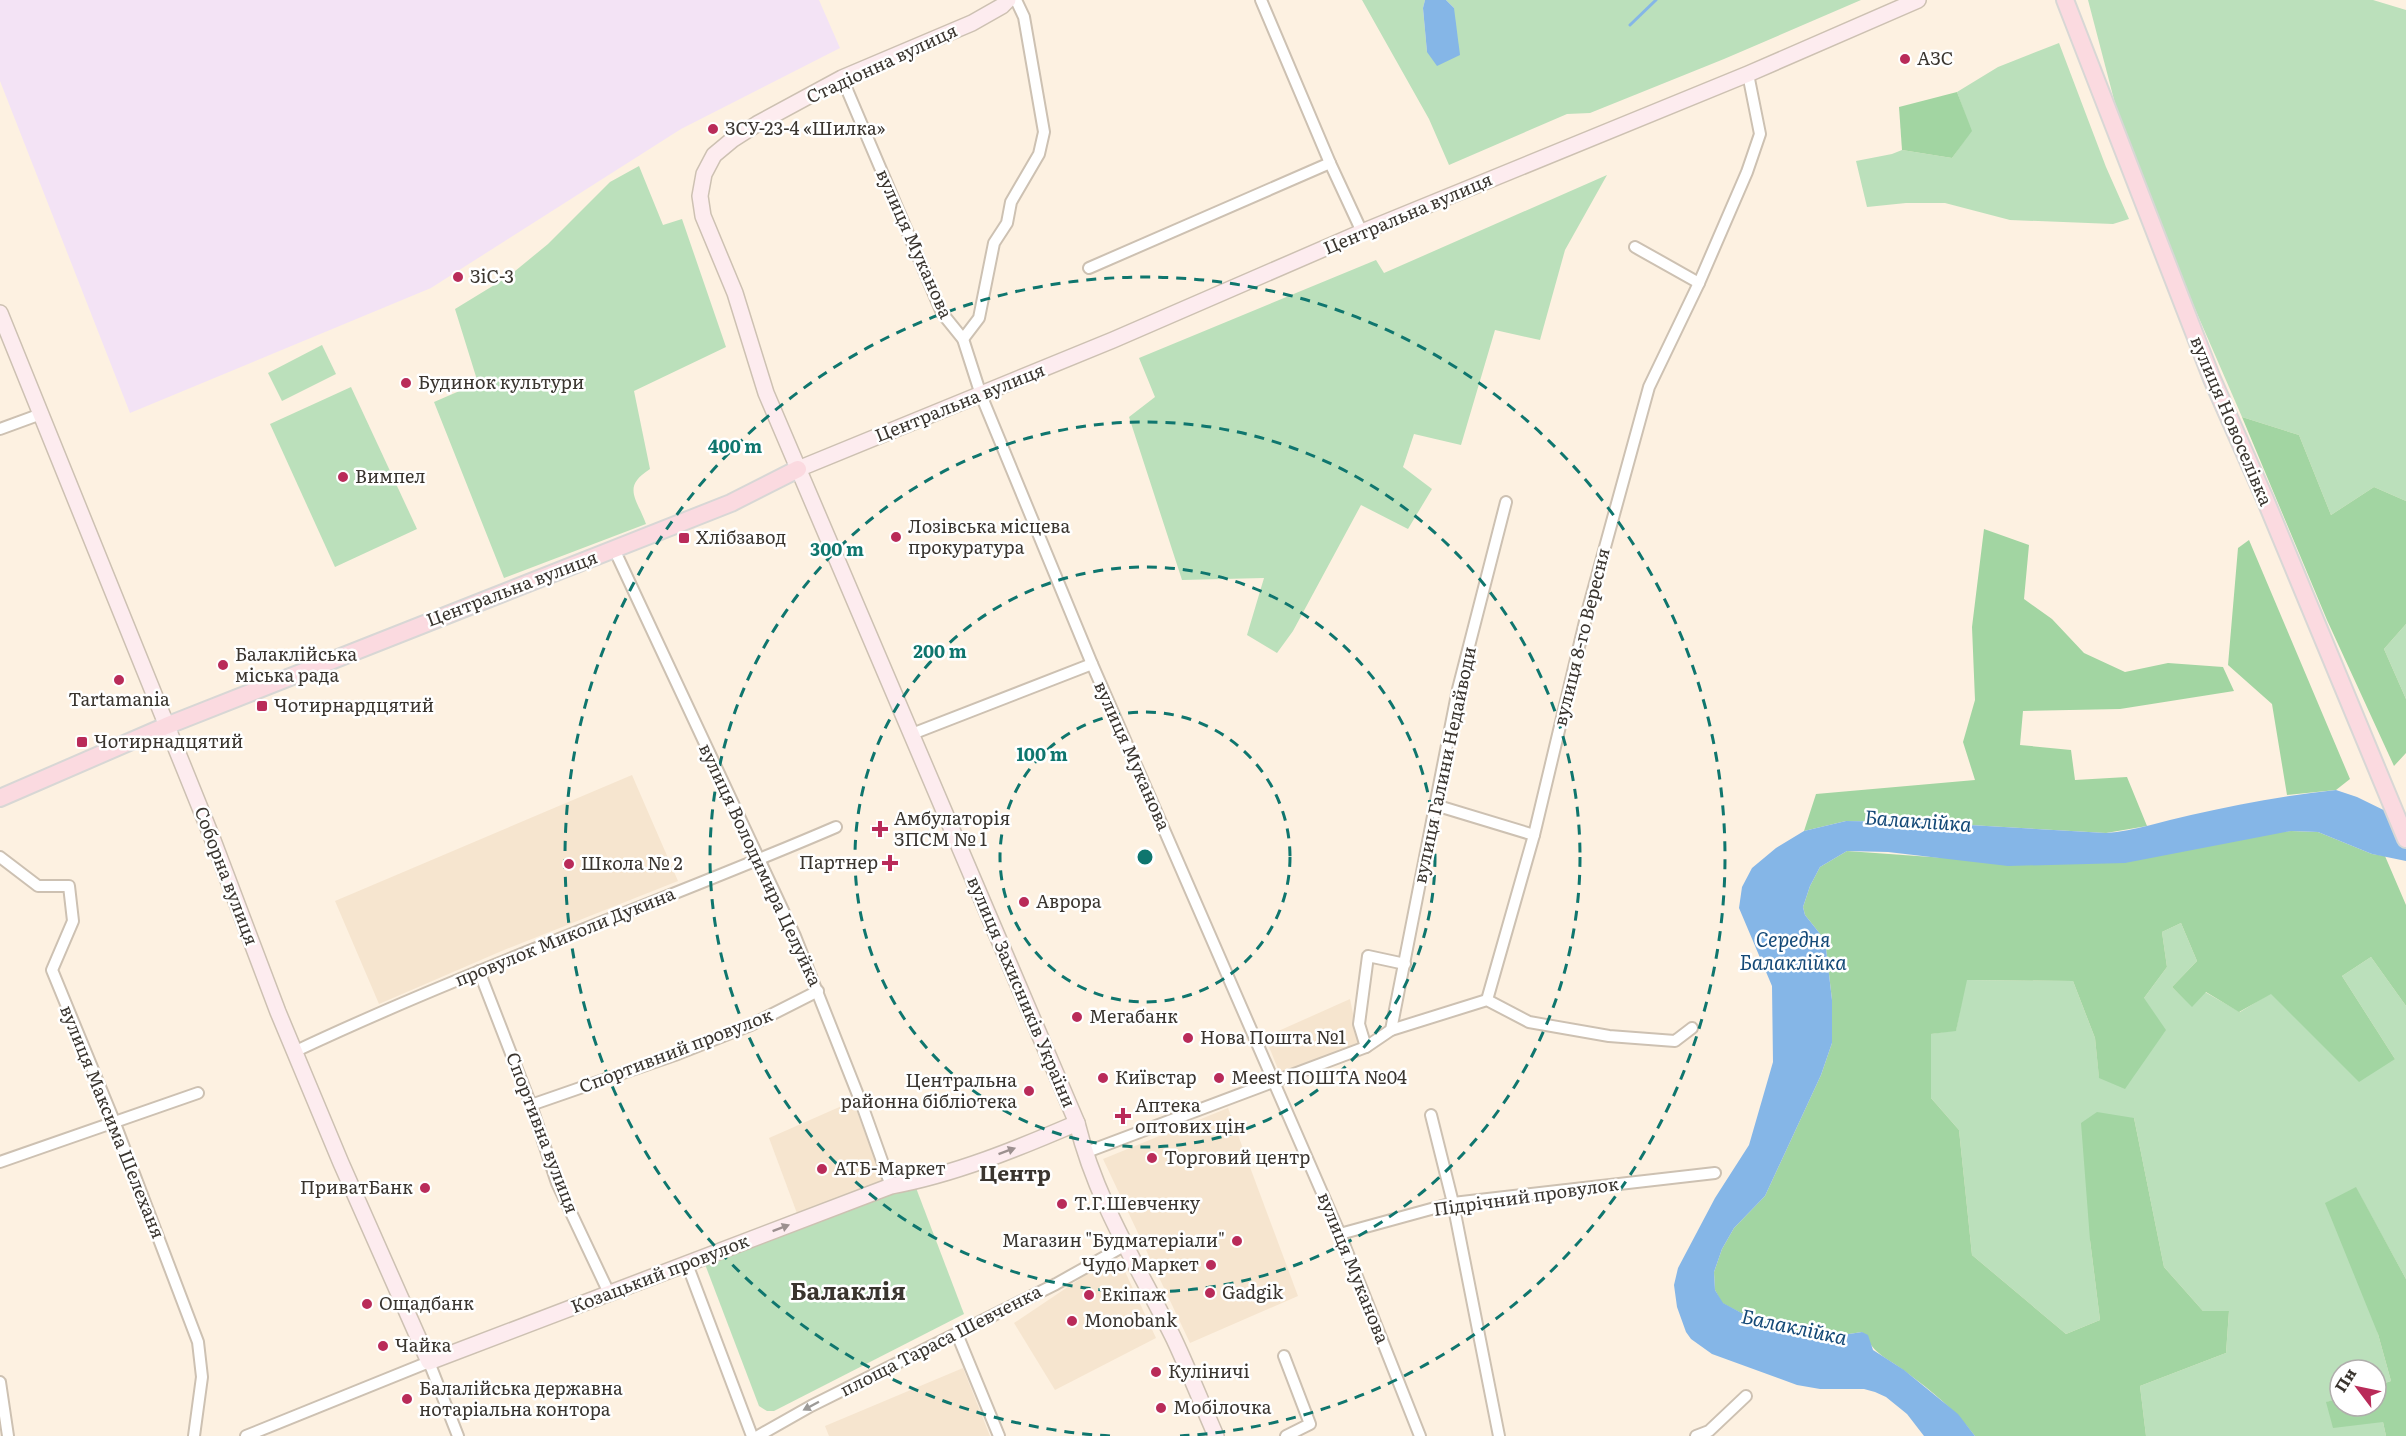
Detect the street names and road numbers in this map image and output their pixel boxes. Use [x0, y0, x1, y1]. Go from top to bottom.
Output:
street label: Стадіонна вулиця [801, 16, 961, 109]
street label: вулиця Муканова [870, 164, 961, 323]
street label: Центральна вулиця [1319, 165, 1496, 260]
street label: вулиця Новоселівка [2184, 331, 2280, 510]
street label: Центральна вулиця [870, 355, 1049, 448]
street label: Центральна вулиця [422, 543, 601, 633]
street label: вулиця 8-го Вересня [1545, 545, 1616, 729]
street label: вулиця Галини Недайводи [1405, 644, 1482, 886]
street label: вулиця Муканова [1088, 676, 1179, 835]
street label: вулиця Володимира Целуйка [693, 738, 830, 991]
street label: Соборна вулиця [189, 802, 266, 949]
street label: вулиця Захисників України [961, 871, 1084, 1111]
street label: провулок Миколи Дукина [450, 879, 679, 992]
street label: Спортивний провулок [575, 1000, 776, 1099]
street label: вулиця Максима Шелеханя [54, 1001, 173, 1242]
street label: Спортивна вулиця [500, 1048, 587, 1217]
street label: Підрічний провулок [1431, 1169, 1620, 1222]
street label: вулиця Муканова [1312, 1188, 1397, 1348]
street label: Козацький провулок [566, 1226, 753, 1319]
street label: площа Тараса Шевченка [835, 1277, 1046, 1402]

